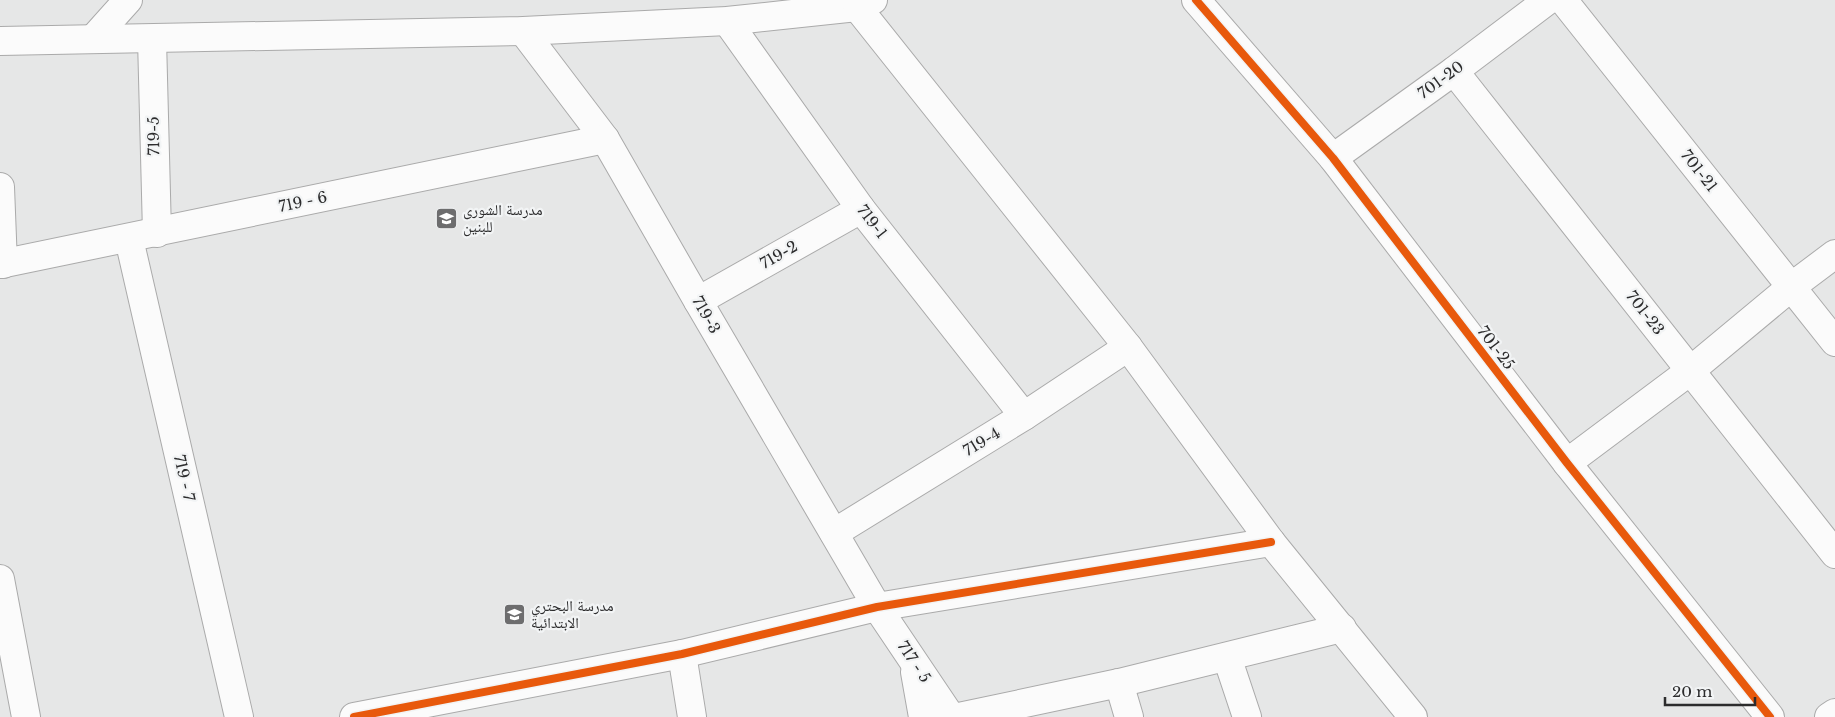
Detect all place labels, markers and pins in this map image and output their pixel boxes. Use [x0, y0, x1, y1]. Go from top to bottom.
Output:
place label: مدرسة الشورى للبنين [463, 200, 543, 237]
school or university icon: مدرسة الشورى للبنين [435, 207, 459, 231]
place label: مدرسة البحتري الابتدائية [531, 596, 614, 632]
school or university icon: مدرسة البحتري الابتدائية [503, 603, 527, 627]

